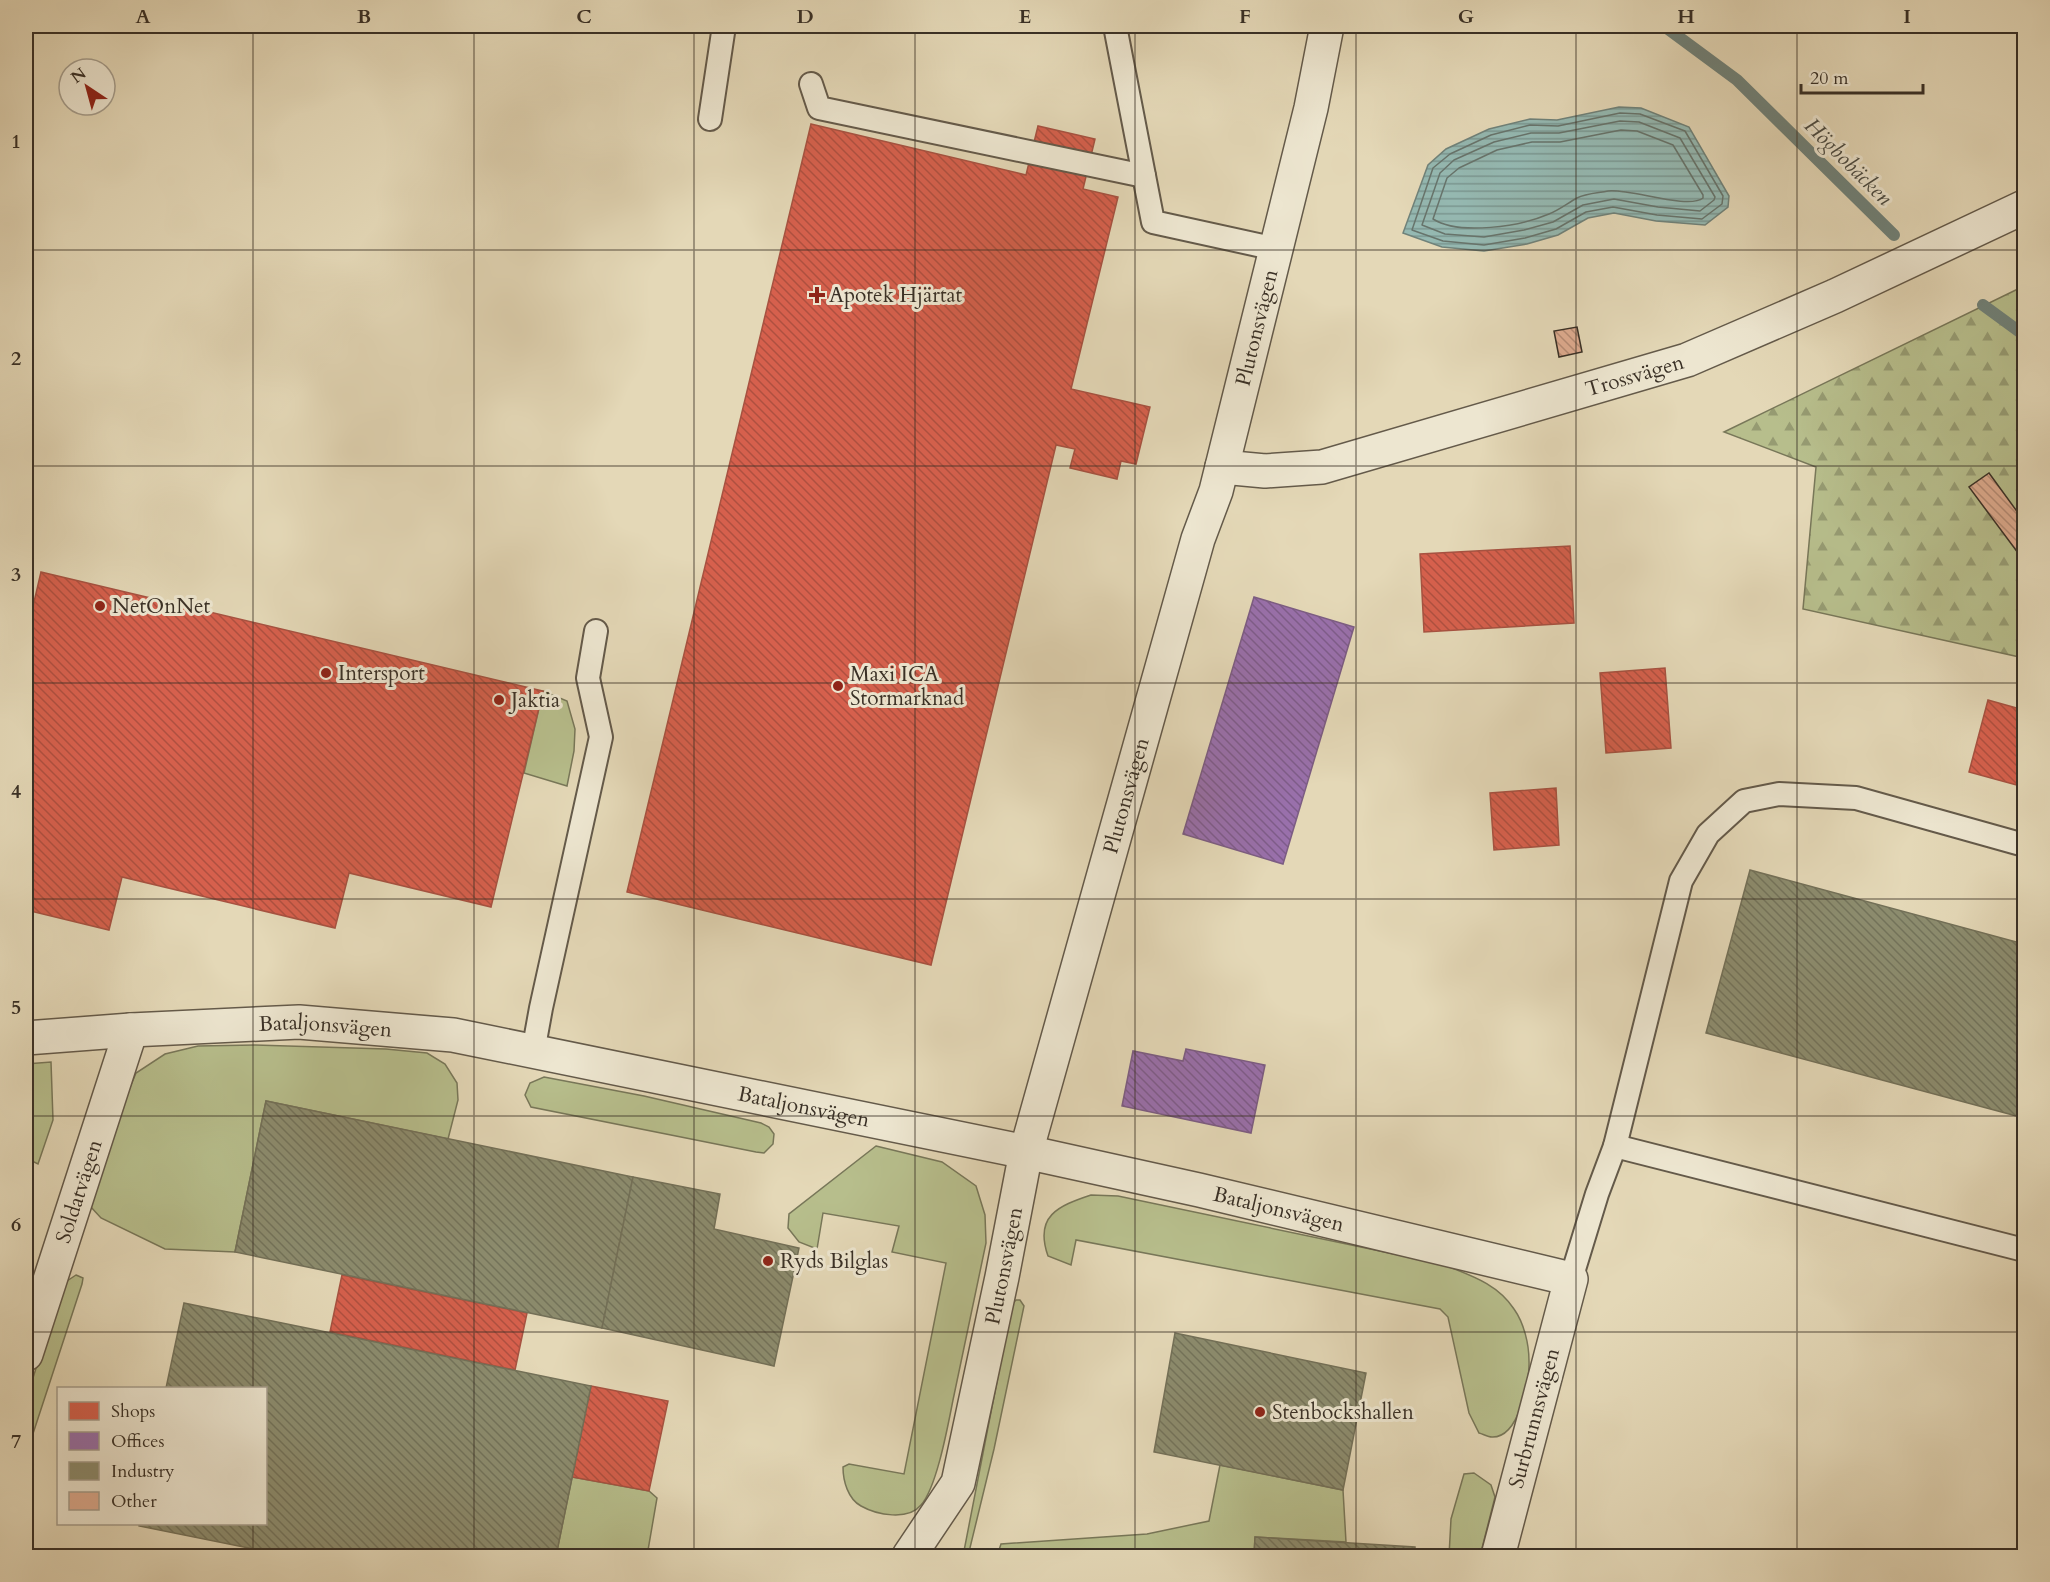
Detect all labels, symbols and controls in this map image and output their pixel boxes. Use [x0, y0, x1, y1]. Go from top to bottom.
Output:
text: A [135, 3, 151, 30]
text: B [357, 3, 371, 30]
text: C [576, 3, 592, 30]
text: D [796, 3, 814, 30]
text: E [1019, 3, 1031, 30]
text: F [1239, 3, 1251, 30]
text: G [1458, 3, 1474, 30]
text: H [1677, 3, 1695, 30]
text: I [1903, 3, 1911, 30]
north arrow [57, 57, 117, 117]
scale bar [1801, 57, 1922, 95]
text: N [67, 63, 91, 89]
text: 20 m [1810, 66, 1849, 91]
water label: Högbobäcken [1798, 111, 1899, 212]
text: 1 [11, 128, 21, 155]
street label: Plutonsvägen [1229, 266, 1285, 389]
place label: Apotek Hjärtat [829, 281, 963, 310]
marker: Apotek Hjärtat [810, 288, 824, 302]
text: 2 [11, 345, 21, 372]
street label: Trossvägen [1582, 348, 1688, 404]
text: 3 [11, 561, 21, 588]
place label: NetOnNet [112, 592, 211, 621]
marker: NetOnNet [93, 599, 107, 613]
place label: Intersport [338, 659, 425, 688]
place label: Maxi ICA Stormarknad [850, 660, 964, 713]
marker: Intersport [319, 666, 333, 680]
marker: Maxi ICA Stormarknad [831, 679, 845, 693]
place label: Jaktia [508, 686, 560, 715]
marker: Jaktia [492, 693, 506, 707]
street label: Plutonsvägen [1096, 734, 1157, 857]
text: 4 [11, 778, 21, 805]
text: 5 [11, 994, 21, 1021]
street label: Bataljonsvägen [258, 1008, 393, 1045]
street label: Bataljonsvägen [735, 1080, 872, 1135]
street label: Soldatvägen [49, 1136, 110, 1247]
street label: Bataljonsvägen [1210, 1180, 1347, 1239]
street label: Plutonsvägen [978, 1204, 1030, 1327]
text: 6 [11, 1211, 21, 1238]
place label: Ryds Bilglas [780, 1247, 888, 1276]
marker: Ryds Bilglas [761, 1254, 775, 1268]
street label: Surbrunnsvägen [1502, 1345, 1567, 1492]
legend [57, 1387, 267, 1525]
place label: Stenbockshallen [1272, 1398, 1414, 1427]
text: Shops [111, 1399, 155, 1424]
marker: Stenbockshallen [1253, 1405, 1267, 1419]
text: 7 [11, 1428, 21, 1455]
text: Offices [111, 1429, 165, 1454]
text: Industry [111, 1459, 175, 1484]
text: Other [111, 1489, 157, 1514]

